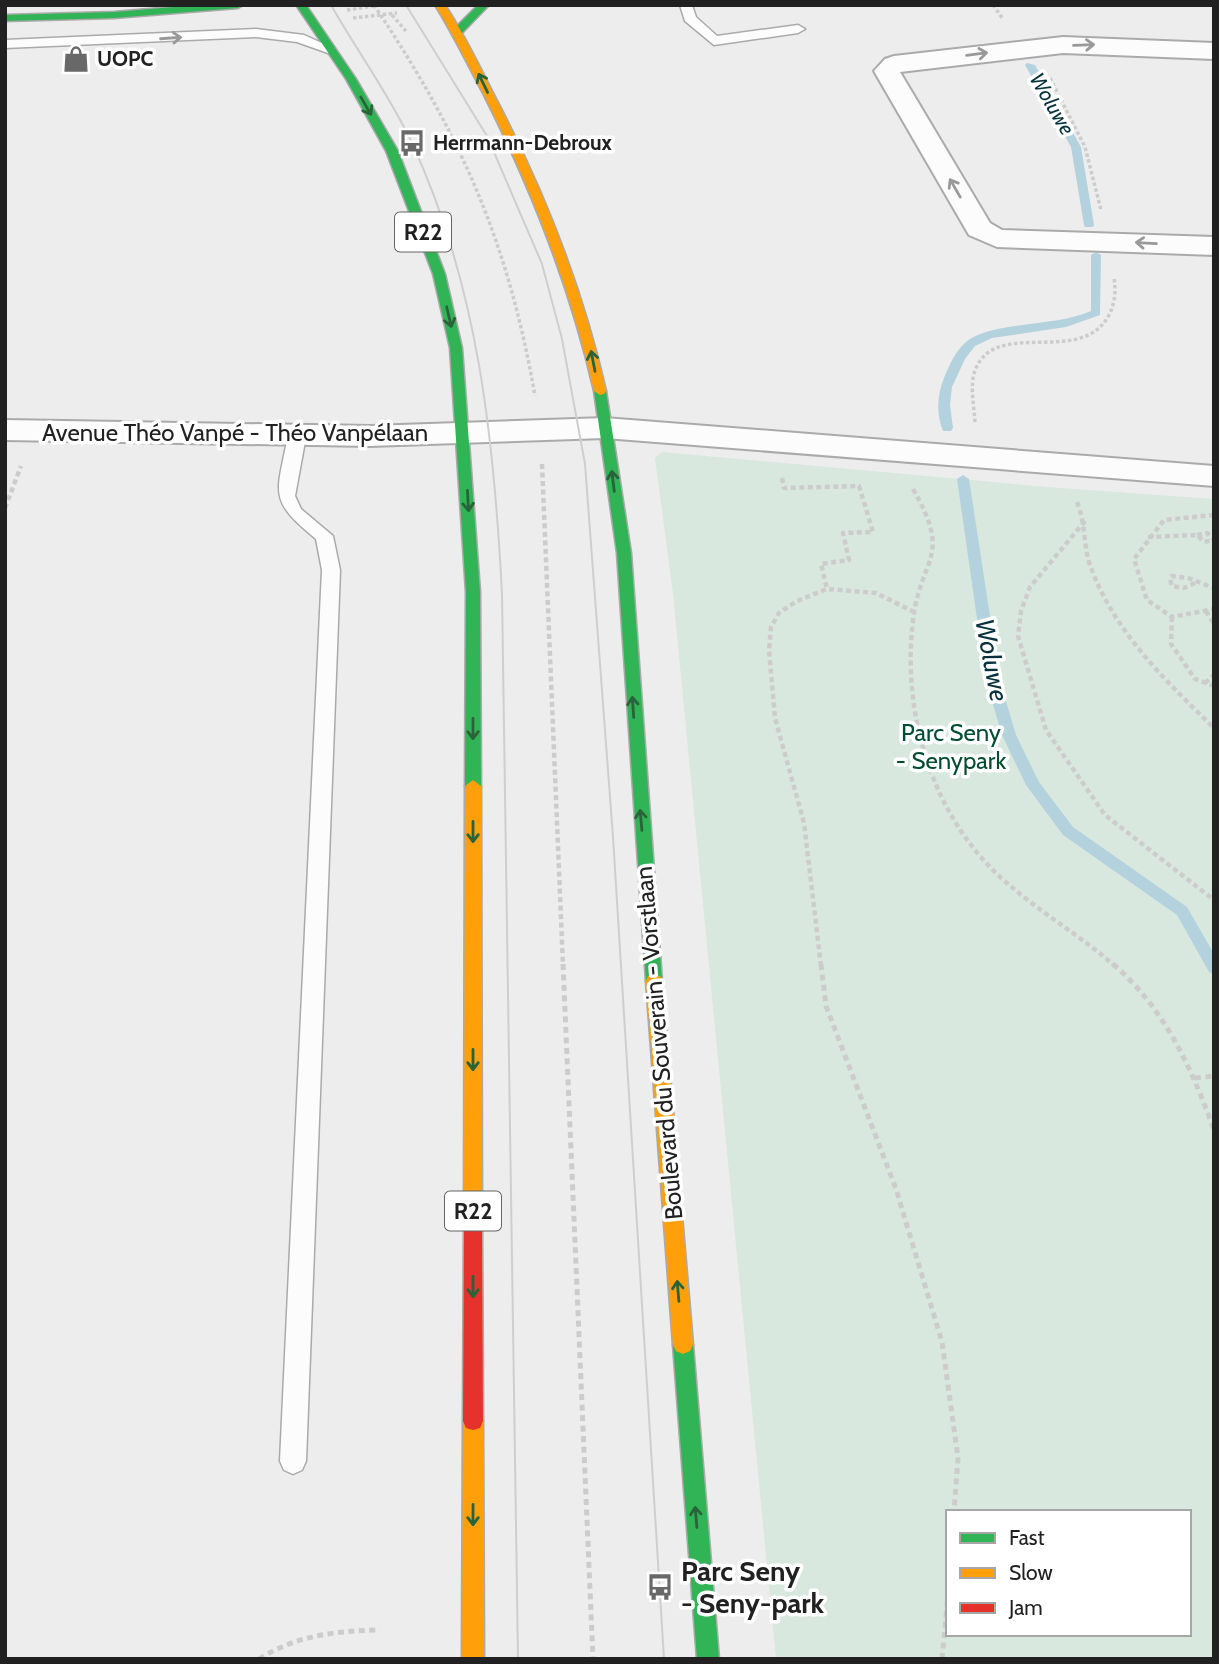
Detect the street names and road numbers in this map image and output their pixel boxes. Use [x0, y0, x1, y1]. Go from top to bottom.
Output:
road number: R22 [395, 213, 451, 252]
street label: Avenue Théo Vanpé - Théo Vanpélaan [42, 418, 428, 447]
street label: Boulevard du Souverain - Vorstlaan [629, 865, 688, 1221]
road number: R22 [445, 1192, 501, 1230]

